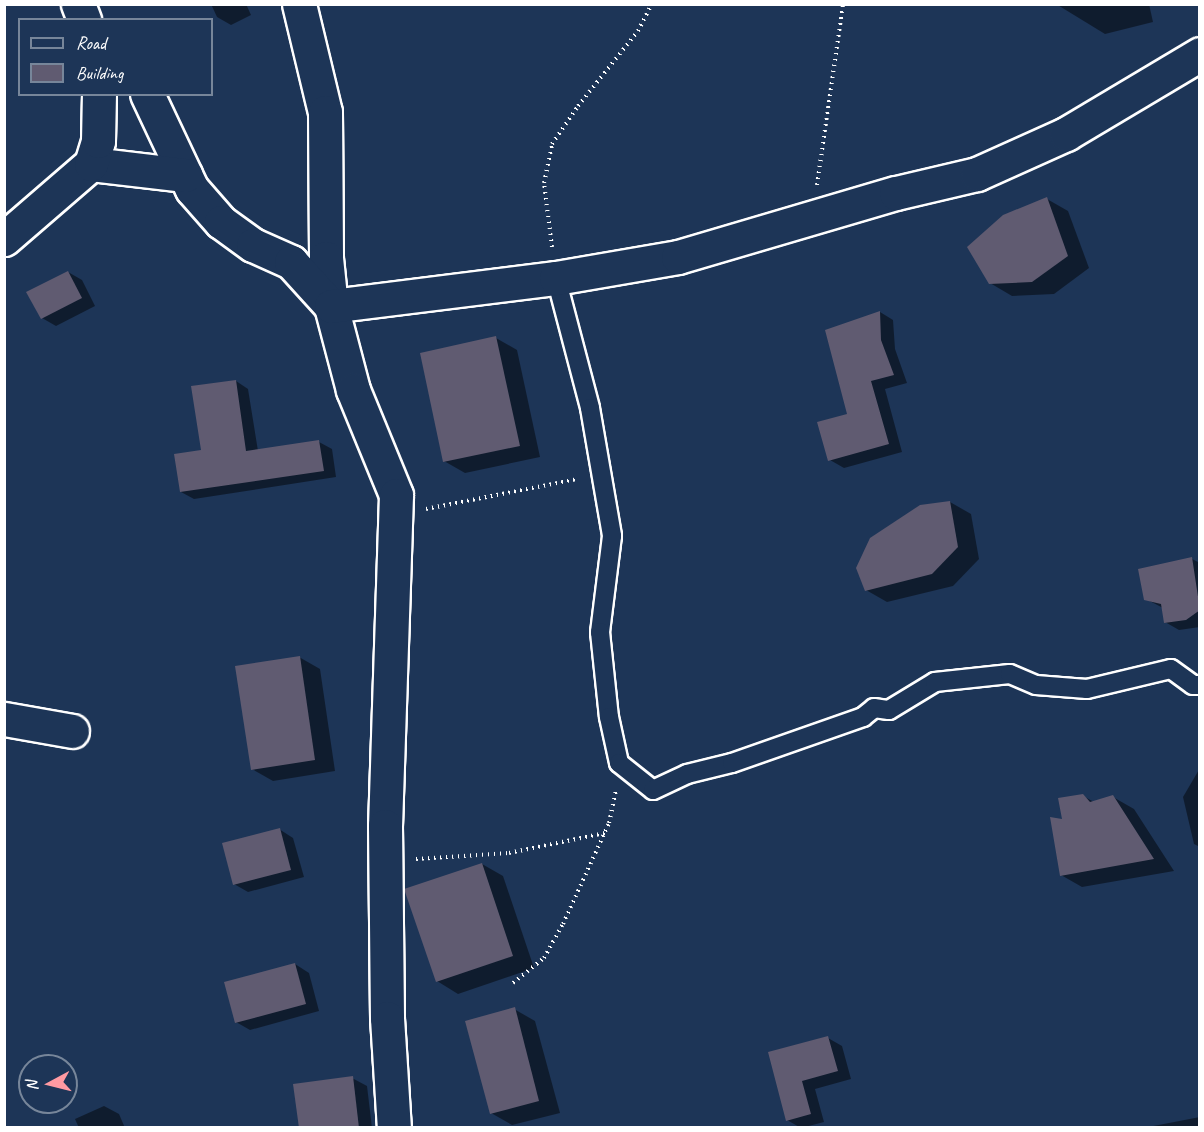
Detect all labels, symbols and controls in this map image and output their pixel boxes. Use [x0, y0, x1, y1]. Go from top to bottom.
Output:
legend [18, 18, 213, 96]
text: Road [76, 32, 106, 54]
text: Building [76, 62, 123, 84]
north arrow [18, 1054, 78, 1114]
text: N [22, 1080, 43, 1092]

